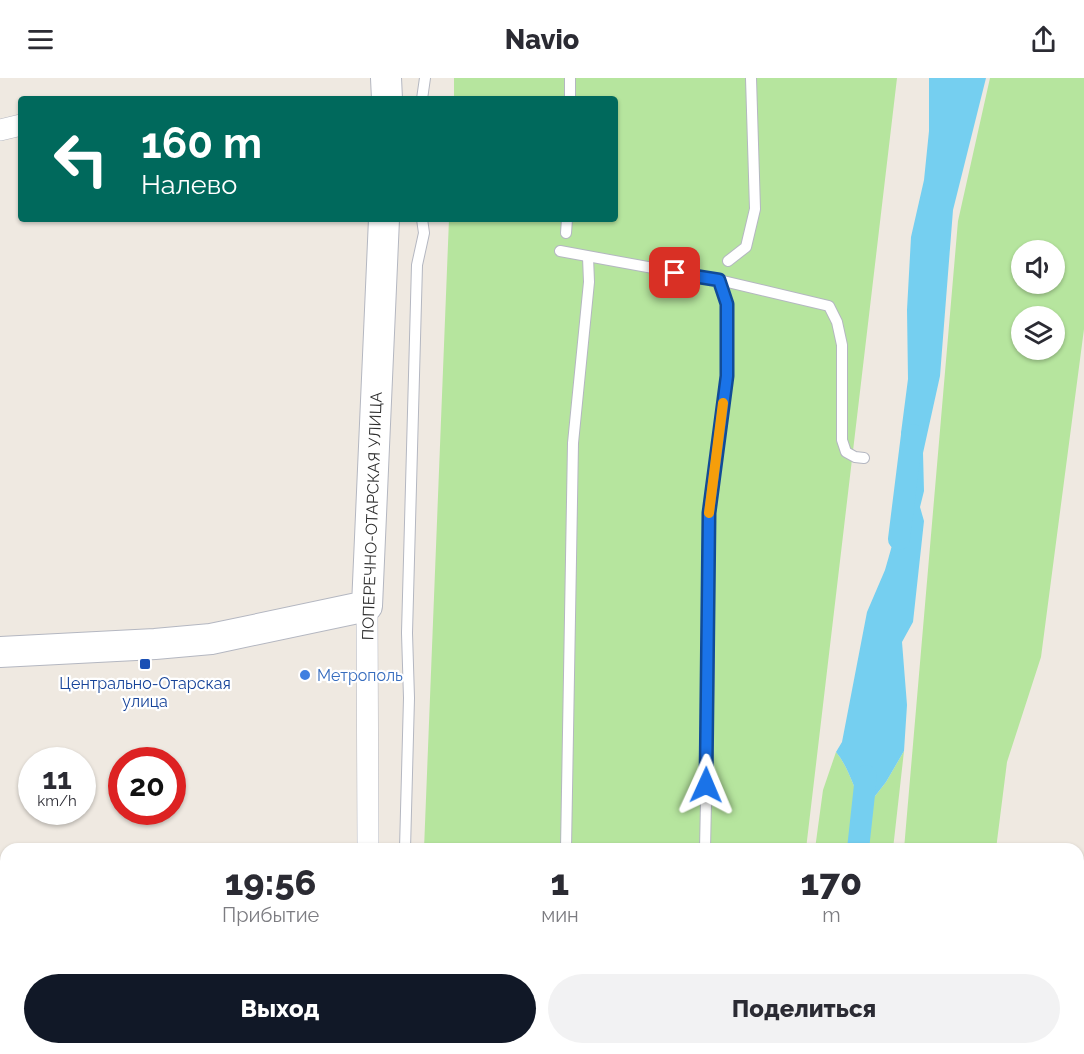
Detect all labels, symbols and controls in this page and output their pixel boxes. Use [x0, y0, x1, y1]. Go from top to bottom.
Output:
icon: menu [24, 23, 57, 56]
icon: share [1027, 23, 1060, 56]
text: Navio [505, 24, 579, 55]
text: 160 m [141, 119, 262, 168]
icon: left [42, 120, 120, 198]
text: Налево [141, 169, 237, 200]
map controls [1011, 240, 1065, 360]
button: sound [1011, 240, 1065, 294]
pin [649, 247, 700, 298]
icon: arrive [658, 256, 691, 289]
button: layers [1011, 306, 1065, 360]
street label: ПОПЕРЕЧНО-ОТАРСКАЯ УЛИЦА [358, 391, 386, 641]
marker: Центрально-Отарская улица [138, 657, 152, 671]
place label: Метрополь [317, 666, 403, 685]
marker: Метрополь [298, 668, 312, 682]
place label: Центрально-Отарская улица [59, 674, 231, 711]
speed limit sign: 20 [108, 747, 186, 825]
position arrow [674, 753, 738, 817]
text: 11 [42, 761, 72, 796]
text: km/h [37, 792, 77, 810]
text: 19:56 [225, 861, 316, 903]
text: 1 [551, 861, 569, 903]
text: 170 [801, 861, 862, 903]
text: Прибытие [222, 903, 319, 927]
text: мин [541, 903, 579, 927]
text: m [822, 903, 841, 927]
button: Выход [24, 974, 536, 1043]
button: Поделиться [548, 974, 1060, 1043]

